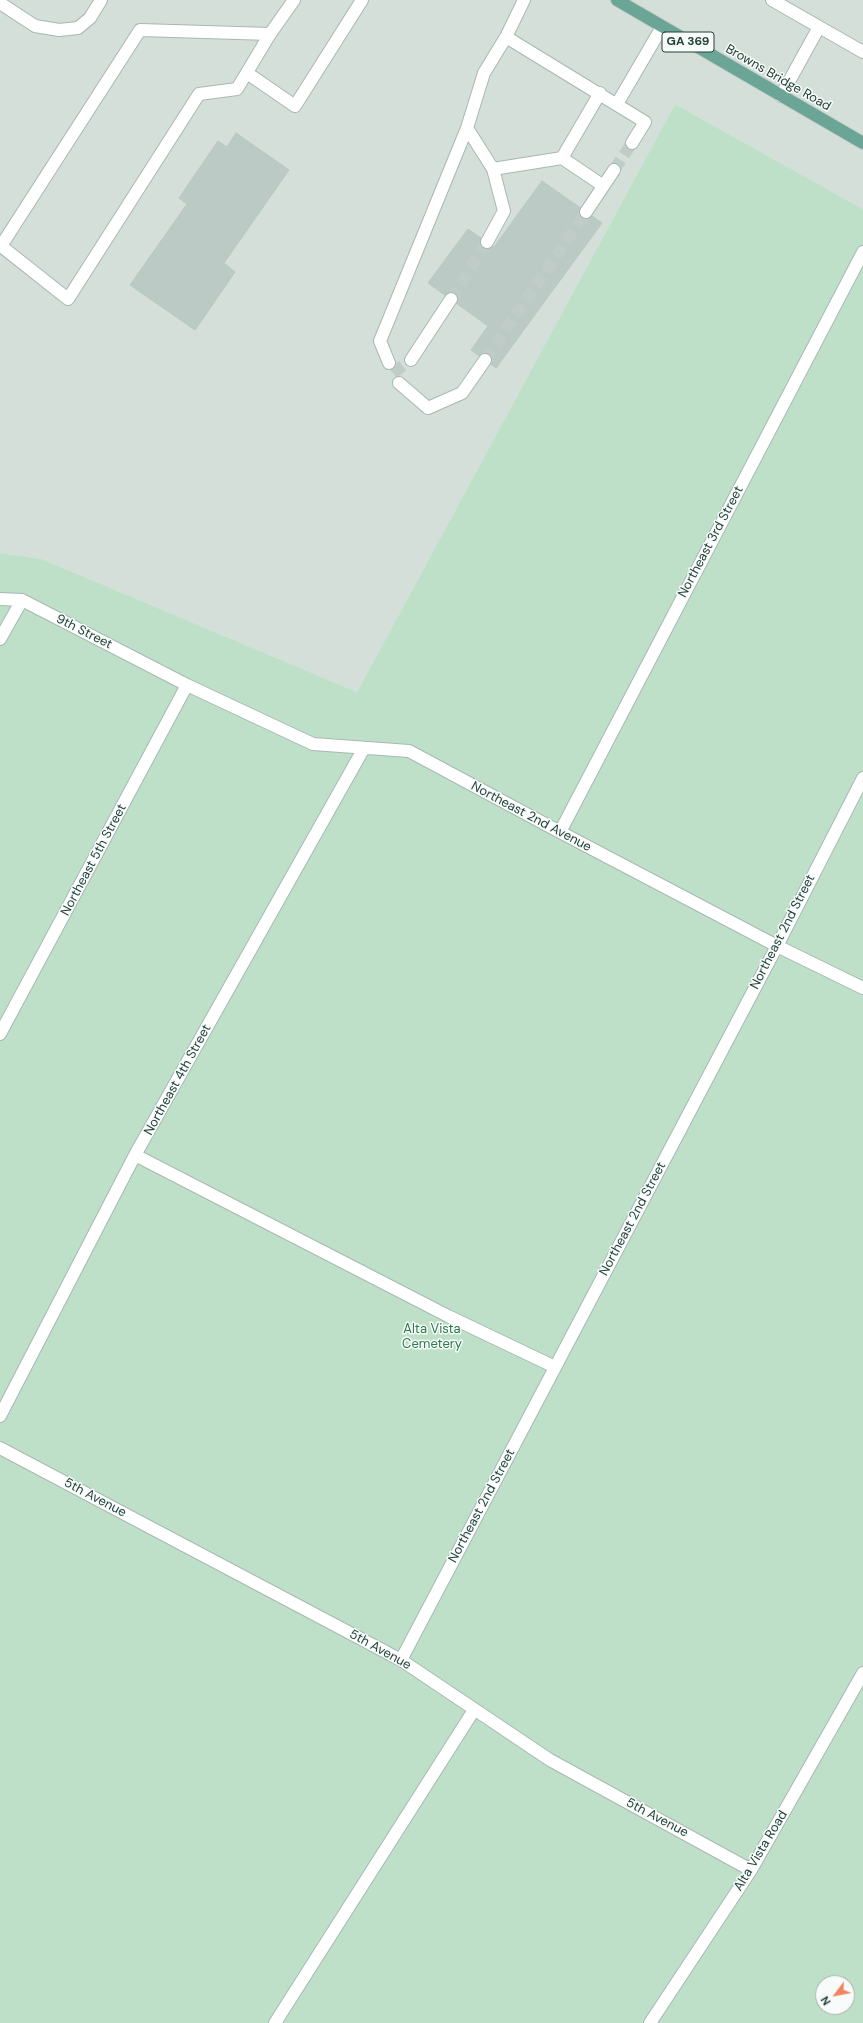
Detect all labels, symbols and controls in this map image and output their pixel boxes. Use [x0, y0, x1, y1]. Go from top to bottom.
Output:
road number: GA 369 [662, 32, 714, 52]
street label: Browns Bridge Road [722, 41, 834, 115]
street label: Northeast 3rd Street [675, 484, 747, 600]
street label: 9th Street [53, 611, 115, 653]
street label: Northeast 2nd Avenue [468, 779, 594, 855]
street label: Northeast 5th Street [58, 802, 130, 918]
street label: Northeast 2nd Street [747, 872, 819, 992]
street label: Northeast 4th Street [141, 1022, 215, 1138]
street label: Northeast 2nd Street [596, 1159, 670, 1279]
park label: Alta Vista Cemetery [402, 1322, 462, 1353]
street label: Northeast 2nd Street [445, 1446, 519, 1566]
street label: 5th Avenue [61, 1475, 129, 1521]
street label: 5th Avenue [346, 1627, 414, 1673]
street label: 5th Avenue [623, 1795, 691, 1841]
street label: Alta Vista Road [731, 1808, 791, 1894]
north arrow [815, 1975, 855, 2015]
text: N [818, 1994, 834, 2008]

